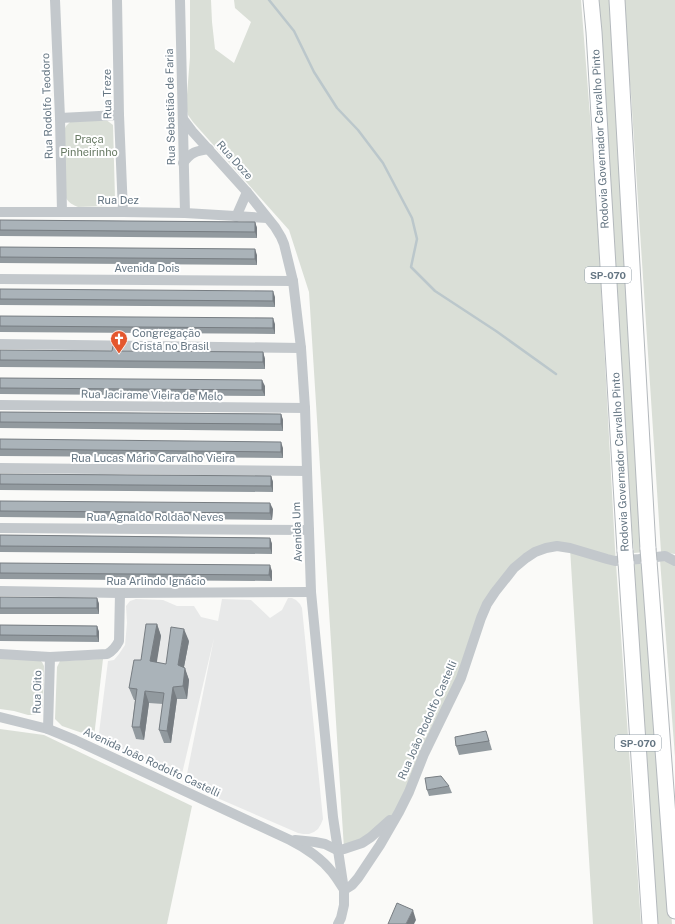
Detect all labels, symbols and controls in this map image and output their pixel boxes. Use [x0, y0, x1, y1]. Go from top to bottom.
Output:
street label: Rua Sebastião de Faria [163, 48, 177, 166]
street label: Rodovia Governador Carvalho Pinto [589, 49, 611, 229]
street label: Rua Rodolfo Teodoro [39, 53, 55, 159]
street label: Rua Treze [101, 69, 113, 119]
park label: Praça Pinheirinho [60, 133, 118, 158]
street label: Rua Doze [215, 138, 255, 182]
street label: Rua Dez [97, 194, 139, 206]
street label: Avenida Dois [114, 262, 180, 274]
road number: SP-070 [585, 267, 631, 283]
place label: Congregação Cristã no Brasil [132, 327, 209, 352]
church icon: Congregação Cristã no Brasil [109, 329, 129, 354]
street label: Rodovia Governador Carvalho Pinto [609, 372, 631, 552]
street label: Rua Jacirame Vieira de Melo [81, 388, 223, 402]
street label: Rua Lucas Mário Carvalho Vieira [71, 452, 235, 464]
street label: Avenida Um [290, 502, 304, 562]
street label: Rua Agnaldo Roldão Neves [86, 511, 224, 523]
street label: Rua Arlindo Ignácio [106, 575, 206, 587]
street label: Rua João Rodolfo Castelli [395, 659, 459, 781]
street label: Rua Oito [31, 670, 43, 714]
street label: Avenida João Rodolfo Castelli [82, 725, 222, 799]
road number: SP-070 [615, 735, 661, 751]

